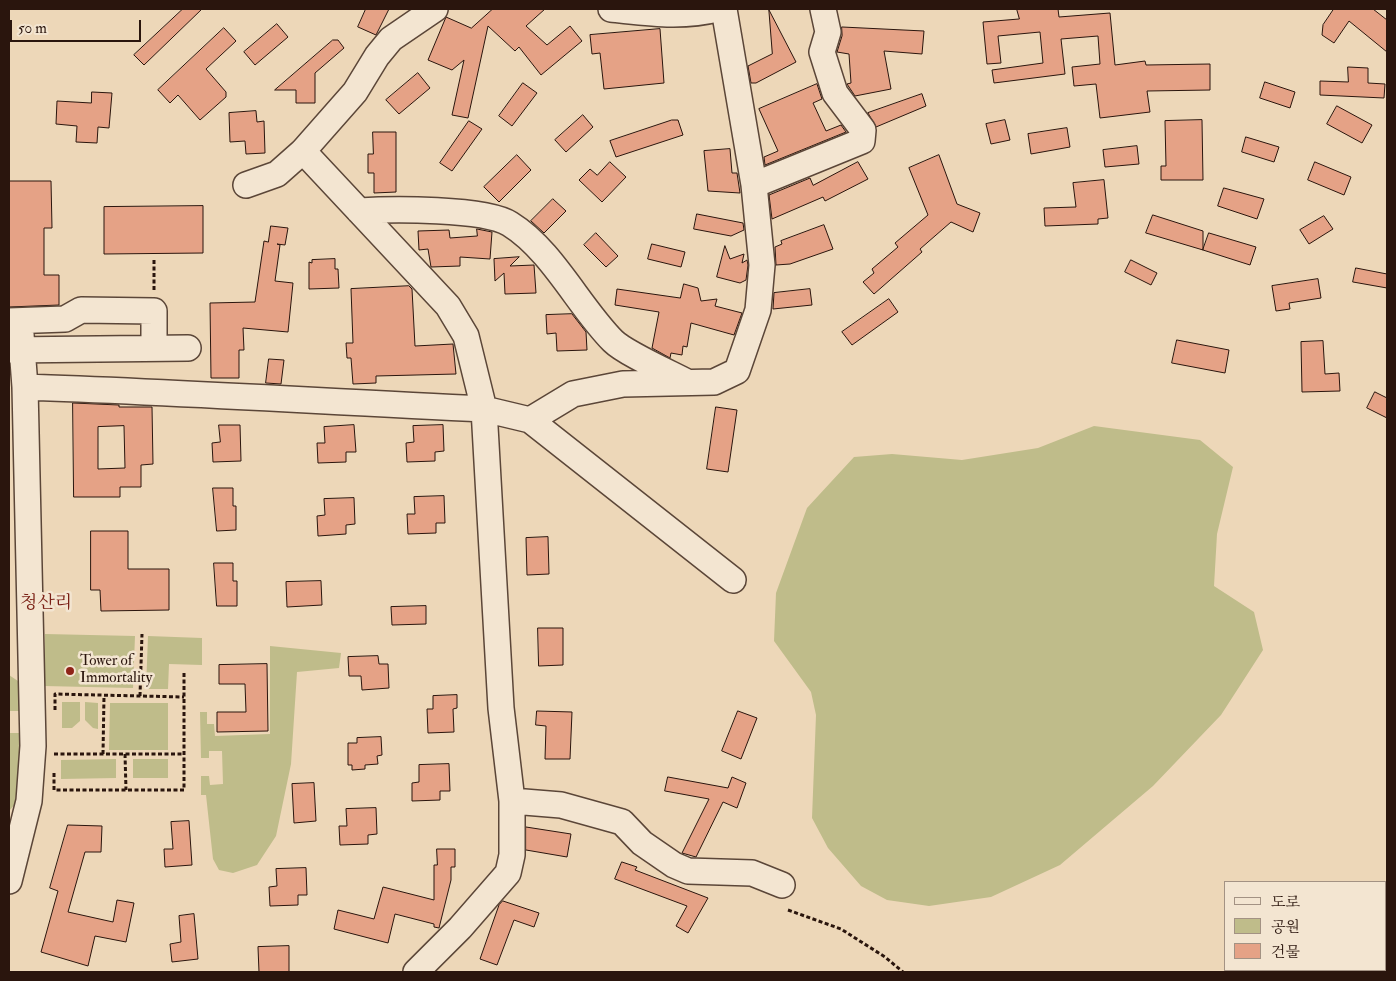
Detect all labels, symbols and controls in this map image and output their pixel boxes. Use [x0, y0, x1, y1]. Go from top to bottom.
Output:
scale bar [12, 10, 144, 42]
text: 50 m [18, 19, 47, 38]
district label: 청산리 [20, 593, 72, 615]
place label: Tower of Immortality [80, 653, 152, 688]
marker: Tower of Immortality [64, 665, 76, 677]
legend [1224, 881, 1386, 971]
text: 도로 [1271, 893, 1300, 912]
text: 공원 [1271, 918, 1300, 937]
text: 건물 [1271, 943, 1300, 962]

